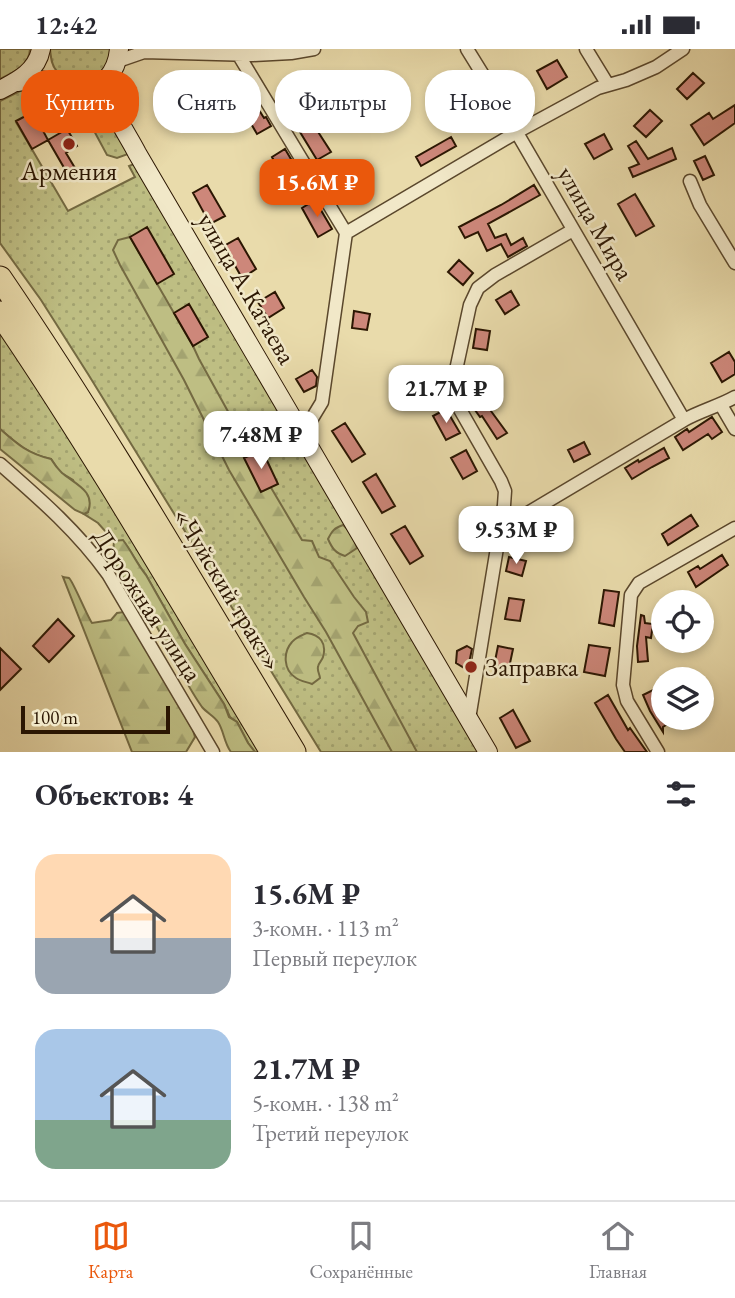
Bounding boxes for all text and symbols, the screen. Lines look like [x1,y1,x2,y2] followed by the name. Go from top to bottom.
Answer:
[35,8,97,42] text: 12:42
[21,70,139,133] chip: Купить
[153,70,261,133] chip: Снять
[275,70,411,133] chip: Фильтры
[425,70,535,133] chip: Новое
[61,136,77,152] marker: Армения
[20,154,117,188] place label: Армения
[252,159,382,219] pin: 15.6M ₽
[550,160,643,287] street label: улица Мира
[276,167,358,197] text: 15.6M ₽
[190,206,305,371] street label: улица А.Катаева
[381,365,511,425] pin: 21.7M ₽
[405,373,487,403] text: 21.7M ₽
[196,411,326,471] pin: 7.48M ₽
[220,419,302,449] text: 7.48M ₽
[166,501,290,677] street label: «Чуйский тракт»
[451,507,581,566] pin: 9.53M ₽
[475,514,557,544] text: 9.53M ₽
[86,522,211,689] street label: Дорожная улица
[651,590,714,730] map controls
[651,590,714,653] button: locate
[485,650,579,684] place label: Заправка
[463,659,479,675] marker: Заправка
[651,667,714,730] button: layers
[21,703,170,735] scale bar
[32,705,78,730] text: 100 m
[35,775,193,814] text: Объектов: 4
[662,775,700,813] icon: filters
[252,874,360,913] text: 15.6M ₽
[91,882,175,966] icon: home
[252,913,399,943] text: 3-комн. · 113 m²
[252,943,417,973] text: Первый переулок
[252,1049,360,1088] text: 21.7M ₽
[91,1057,175,1141] icon: home
[252,1088,399,1118] text: 5-комн. · 138 m²
[252,1118,409,1148] text: Третий переулок
[88,1217,133,1284] tab: Карта
[309,1217,413,1284] tab: Сохранённые
[589,1217,647,1284] tab: Главная

